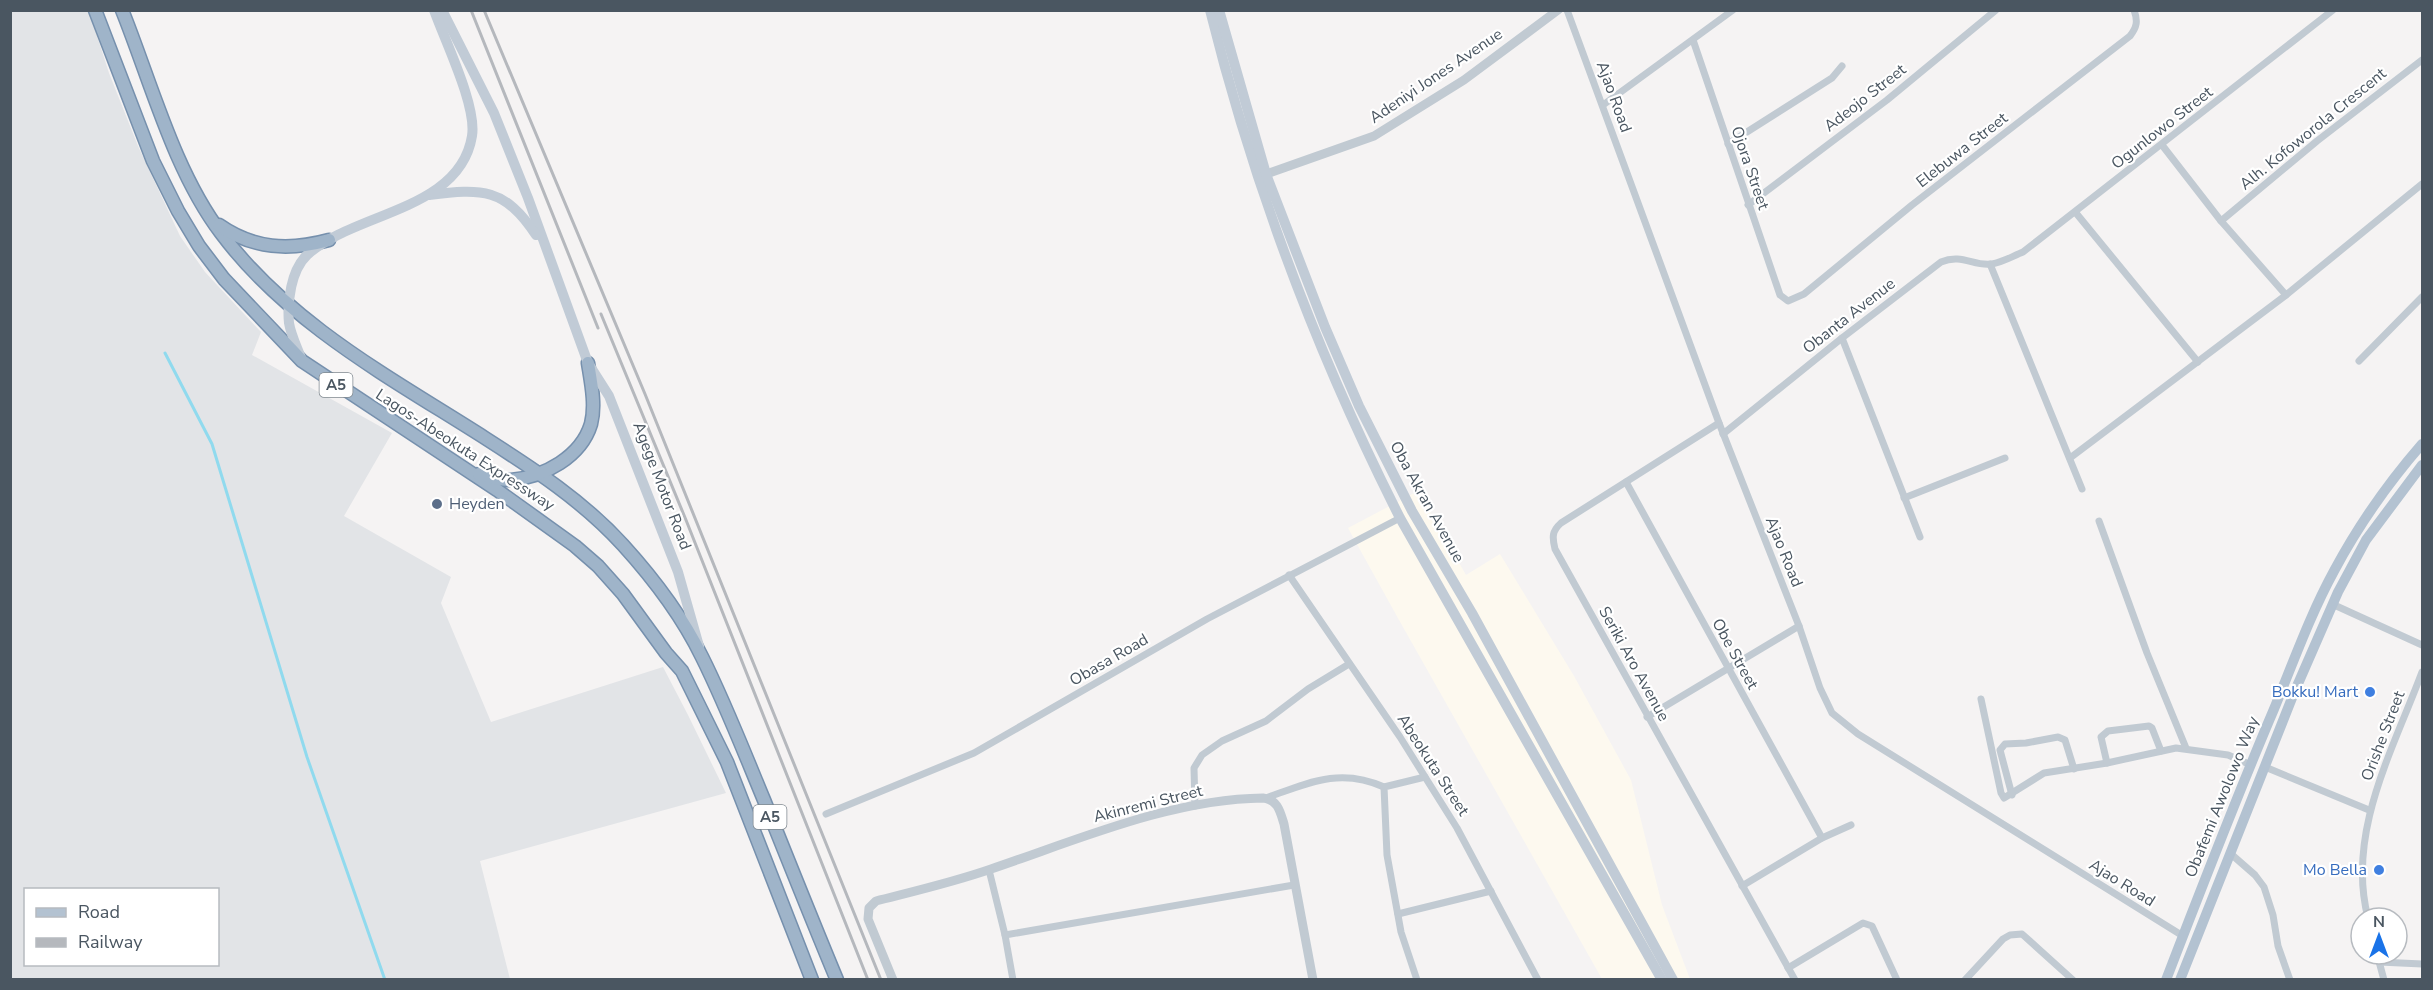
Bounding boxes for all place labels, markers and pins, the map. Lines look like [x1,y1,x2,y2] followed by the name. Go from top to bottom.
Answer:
[449,493,505,515] place label: Heyden
[430,497,444,511] marker: Heyden
[2272,681,2358,703] place label: Bokku! Mart
[2363,685,2377,699] marker: Bokku! Mart
[2303,859,2367,881] place label: Mo Bella
[2372,863,2386,877] marker: Mo Bella

